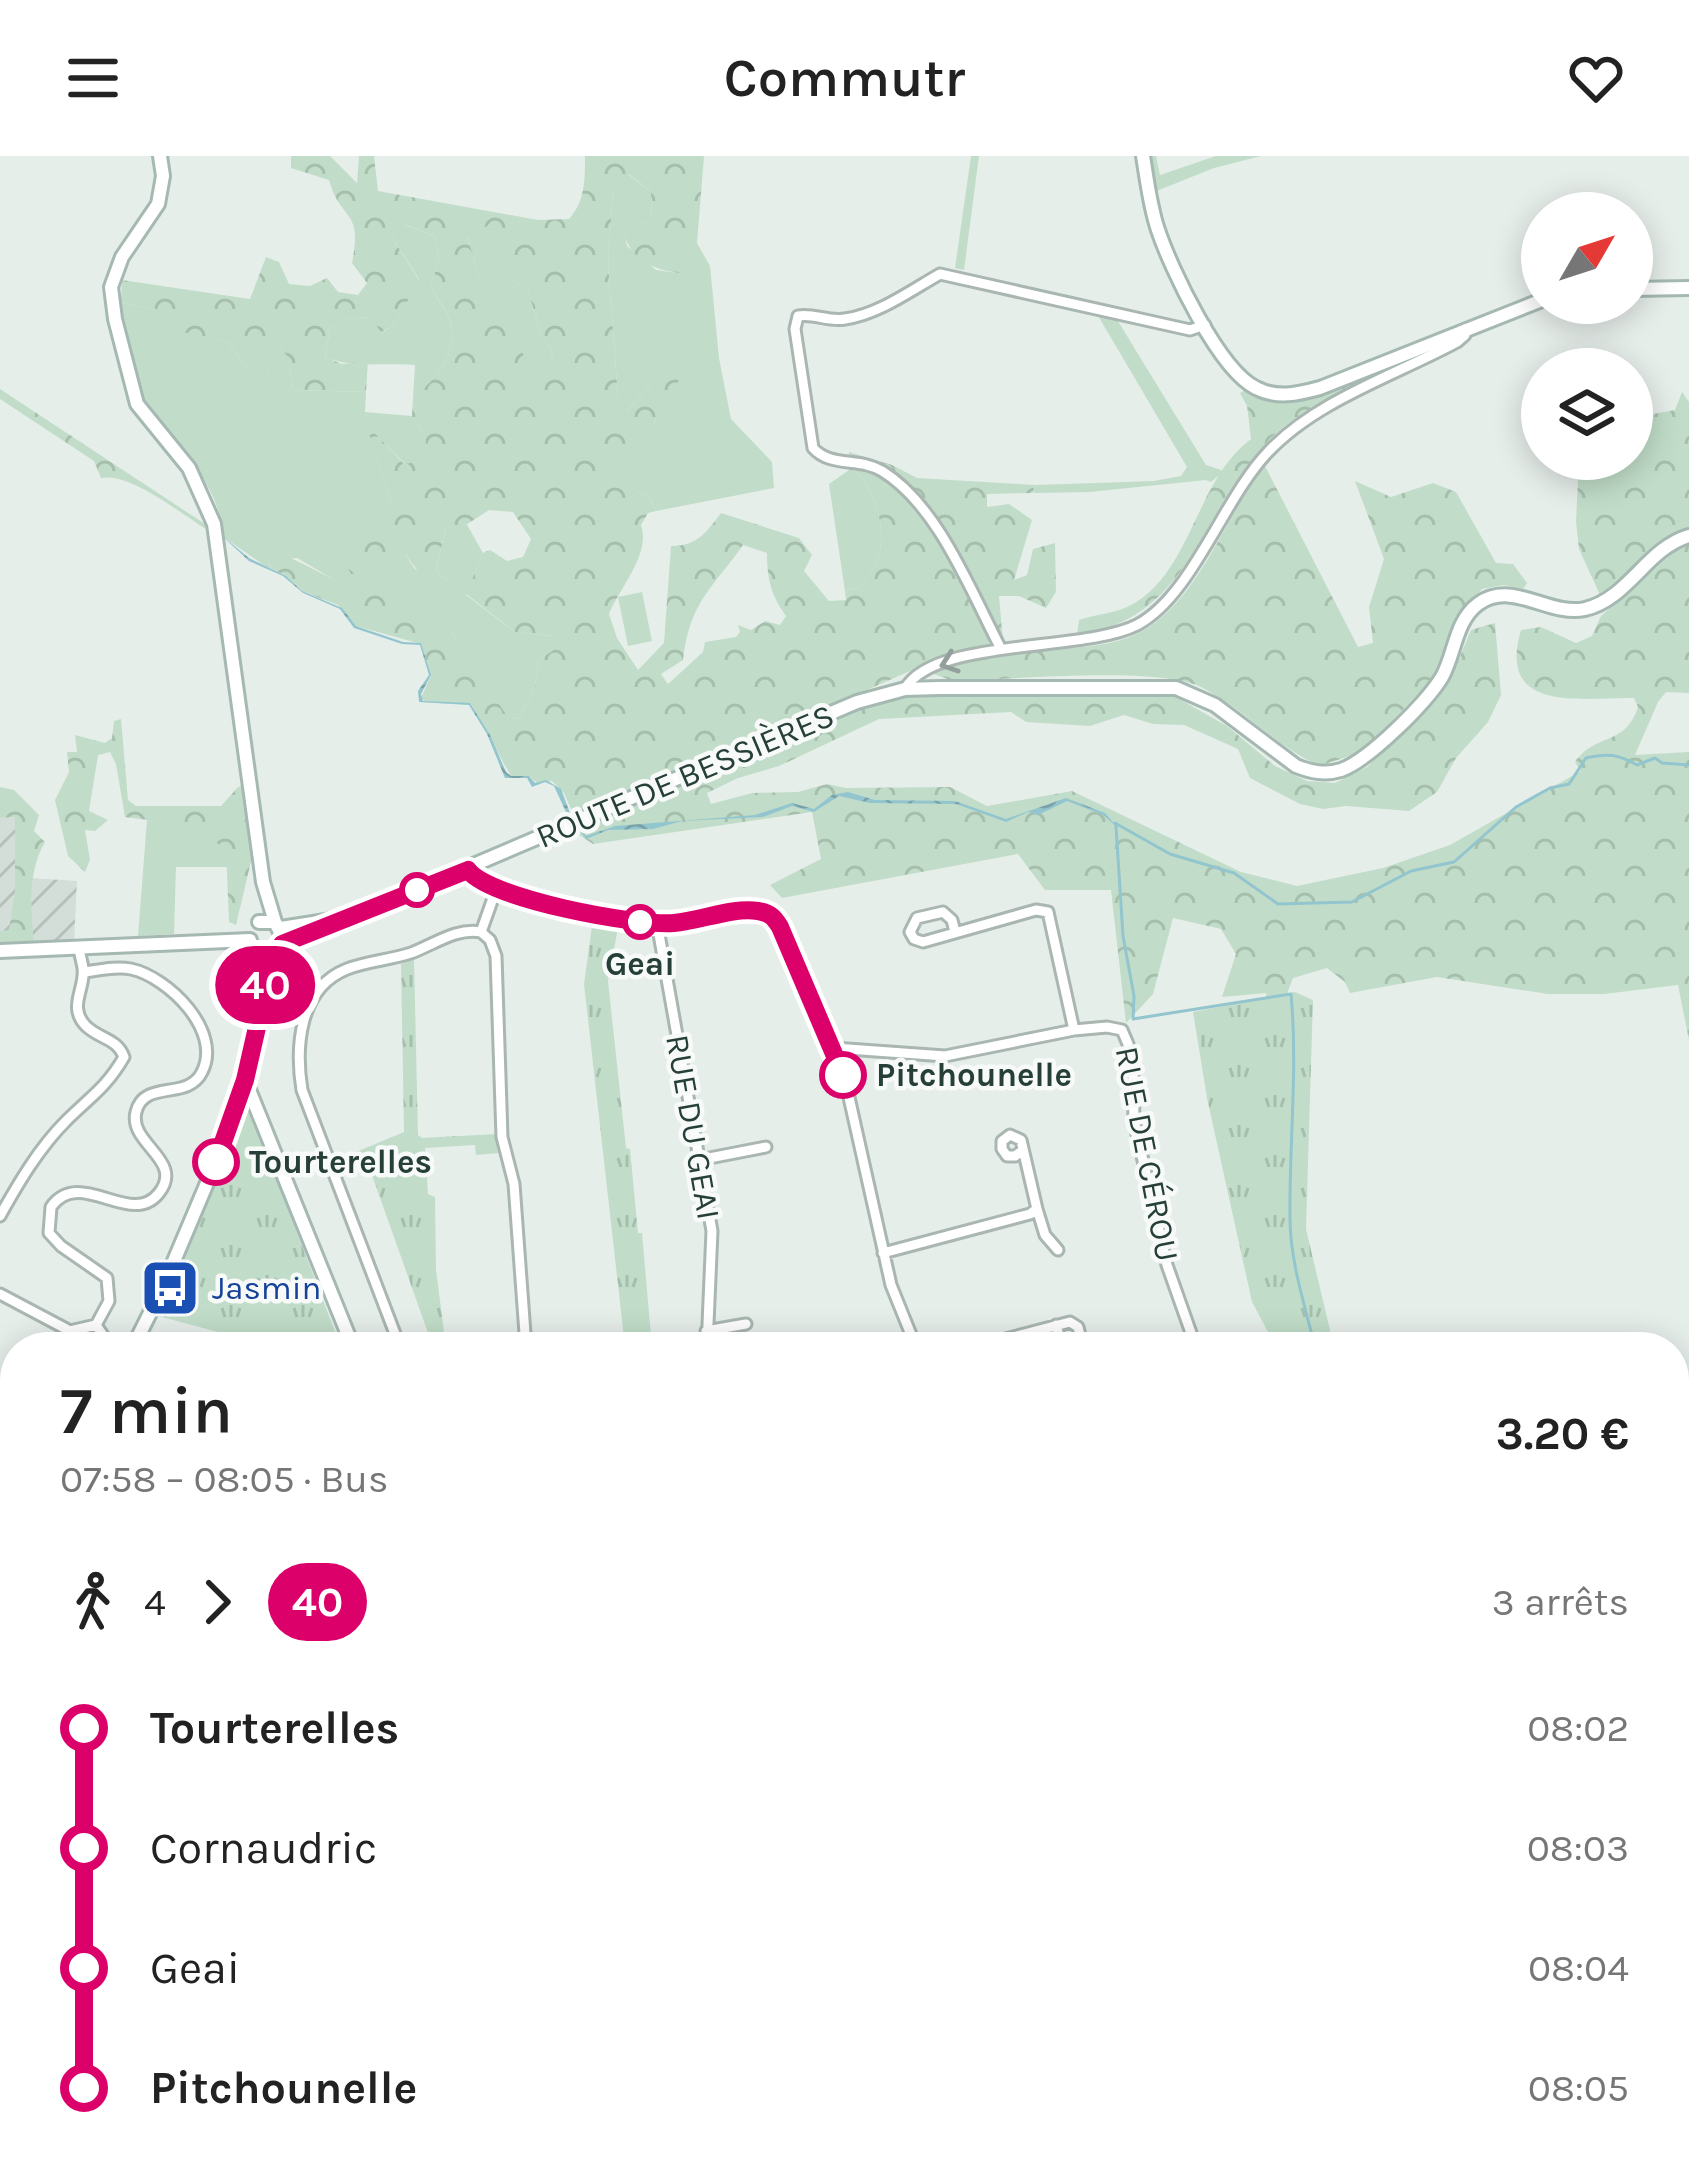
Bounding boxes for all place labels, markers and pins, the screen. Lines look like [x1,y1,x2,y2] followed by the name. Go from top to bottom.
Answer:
[401,874,433,906] unlabelled marker
[624,906,656,938] marker: Geai
[605,945,675,983] place label: Geai
[821,1053,865,1097] marker: Pitchounelle
[876,1056,1072,1094] place label: Pitchounelle
[194,1140,238,1184] marker: Tourterelles
[249,1143,432,1181] place label: Tourterelles
[139,1257,201,1319] bus stop icon: Jasmin
[212,1269,321,1307] place label: Jasmin

